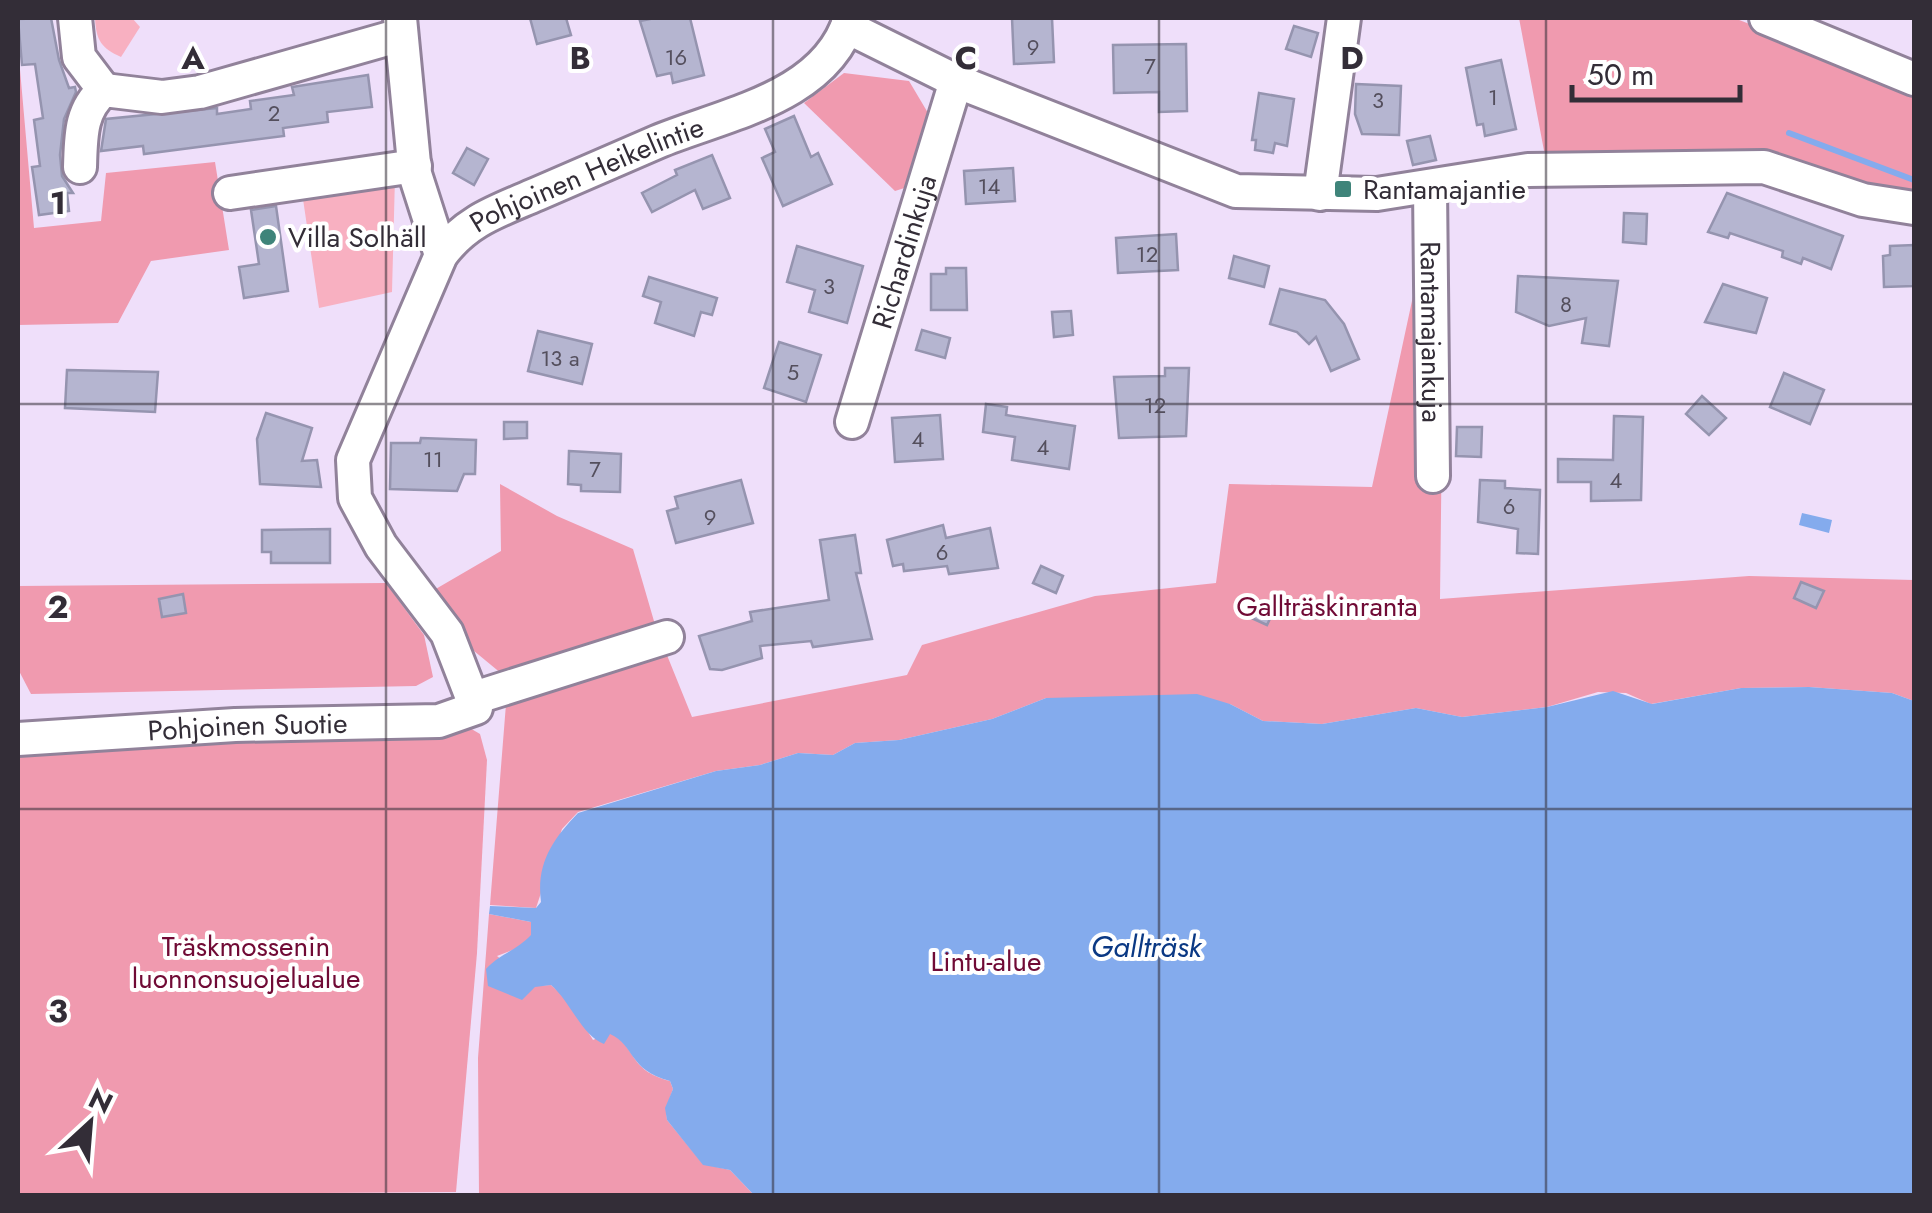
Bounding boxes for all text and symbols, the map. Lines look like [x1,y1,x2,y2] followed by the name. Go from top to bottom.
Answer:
[1027,31,1039,63] house number: 9
[180,35,205,81] text: A
[569,35,591,81] text: B
[955,35,977,81] text: C
[1340,35,1364,81] text: D
[1572,40,1740,102] scale bar
[665,41,687,73] house number: 16
[1144,50,1156,82] house number: 7
[1587,53,1654,96] text: 50 m
[1488,81,1498,113] house number: 1
[1372,84,1384,116] house number: 3
[268,97,280,129] house number: 2
[461,106,709,242] street label: Pohjoinen Heikelintie
[1363,169,1526,210] place label: Rantamajantie
[861,170,947,334] street label: Richardinkuja
[978,170,1001,202] house number: 14
[1332,178,1354,200] marker: Rantamajantie
[50,180,66,226] text: 1
[288,217,427,258] place label: Villa Solhäll
[257,226,279,248] marker: Villa Solhäll
[1136,238,1158,270] house number: 12
[1410,241,1453,423] street label: Rantamajankuja
[823,270,835,302] house number: 3
[1560,288,1572,320] house number: 8
[540,342,580,374] house number: 13 a
[787,356,799,388] house number: 5
[1144,389,1166,421] house number: 12
[912,423,925,455] house number: 4
[1037,431,1050,463] house number: 4
[423,443,443,475] house number: 11
[589,453,601,485] house number: 7
[1610,464,1623,496] house number: 4
[1503,490,1515,522] house number: 6
[704,501,716,533] house number: 9
[936,536,948,568] house number: 6
[48,584,69,630] text: 2
[1236,586,1418,627] park label: Gallträskinranta
[146,702,348,751] street label: Pohjoinen Suotie
[1091,925,1203,968] water label: Gallträsk
[132,926,360,999] park label: Träskmossenin luonnonsuojelualue
[931,941,1041,982] park label: Lintu-alue
[48,988,68,1034] text: 3
[40,1073,140,1173] north arrow
[82,1078,120,1124] text: N

